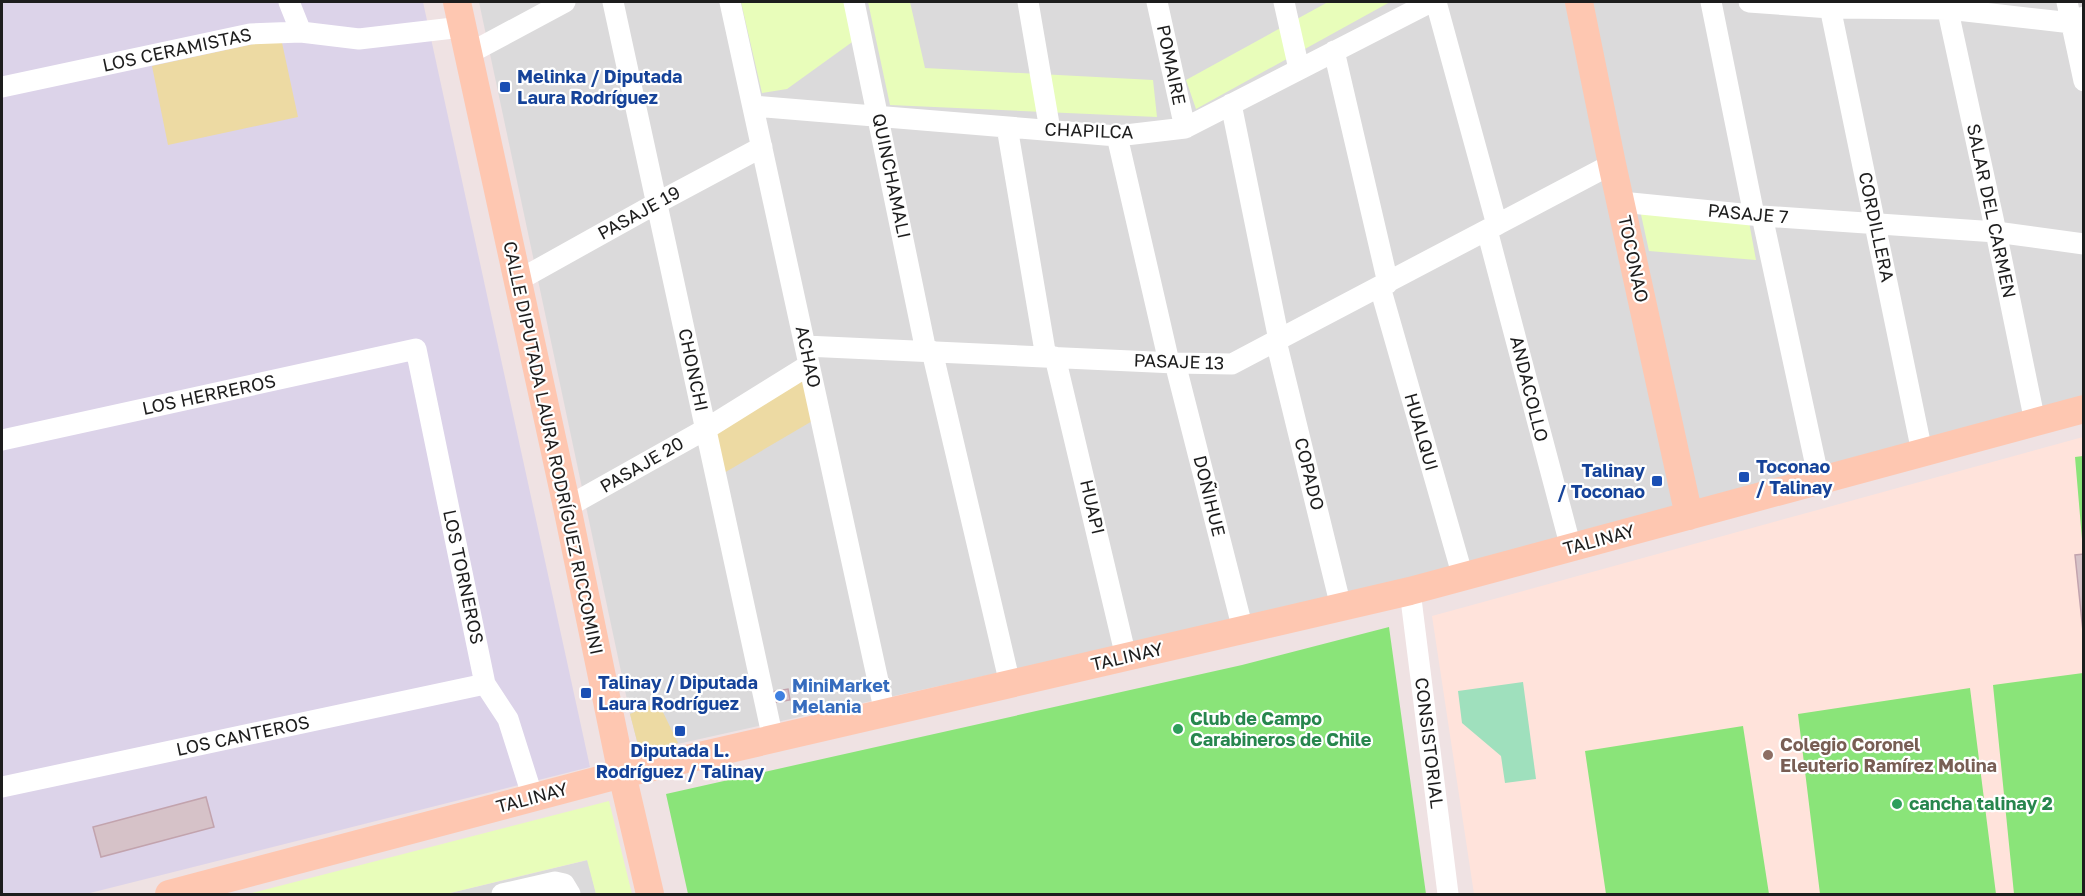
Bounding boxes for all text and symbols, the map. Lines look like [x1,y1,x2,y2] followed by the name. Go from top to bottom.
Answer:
[100,22,253,76] street label: LOS CERAMISTAS
[1153,23,1191,107] street label: POMAIRE
[517,65,683,108] place label: Melinka / Diputada Laura Rodríguez
[498,80,512,94] marker: Melinka / Diputada Laura Rodríguez
[868,111,916,240] street label: QUINCHAMALI
[1044,117,1134,143] street label: CHAPILCA
[1963,122,2021,300] street label: SALAR DEL CARMEN
[1855,170,1899,284] street label: CORDILLERA
[593,180,684,244] street label: PASAJE 19
[1707,199,1789,227] street label: PASAJE 7
[1614,213,1654,304] street label: TOCONAO
[499,239,609,657] street label: CALLE DIPUTADA LAURA RODRÍGUEZ RICCOMINI
[792,324,826,390] street label: ACHAO
[674,326,714,413] street label: CHONCHI
[1506,334,1554,444] street label: ANDACOLLO
[1133,348,1225,374] street label: PASAJE 13
[140,369,278,419] street label: LOS HERREROS
[1400,390,1444,473] street label: HUALQUI
[596,431,687,497] street label: PASAJE 20
[1290,435,1330,512] street label: COPADO
[1189,453,1231,539] street label: DOÑIHUE
[1756,455,1833,498] place label: Toconao / Talinay
[1558,459,1645,502] place label: Talinay / Toconao
[1737,470,1751,484] marker: Toconao / Talinay
[1650,474,1664,488] marker: Talinay / Toconao
[1076,477,1110,536] street label: HUAPI
[439,508,489,646] street label: LOS TORNEROS
[1561,519,1637,559] street label: TALINAY
[1089,637,1165,675] street label: TALINAY
[598,671,758,714] place label: Talinay / Diputada Laura Rodríguez
[792,674,890,717] place label: MiniMarket Melania
[1411,676,1449,810] street label: CONSISTORIAL
[579,686,593,700] marker: Talinay / Diputada Laura Rodríguez
[773,689,787,703] marker: MiniMarket Melania
[1190,707,1372,750] place label: Club de Campo Carabineros de Chile
[174,710,311,760] street label: LOS CANTEROS
[1171,722,1185,736] marker: Club de Campo Carabineros de Chile
[673,724,687,738] marker: Diputada L. Rodríguez / Talinay
[1780,733,1997,776] place label: Colegio Coronel Eleuterio Ramírez Molina
[596,739,765,782] place label: Diputada L. Rodríguez / Talinay
[1761,748,1775,762] marker: Colegio Coronel Eleuterio Ramírez Molina
[494,777,570,817] street label: TALINAY
[1909,792,2053,814] place label: cancha talinay 2
[1890,797,1904,811] marker: cancha talinay 2

